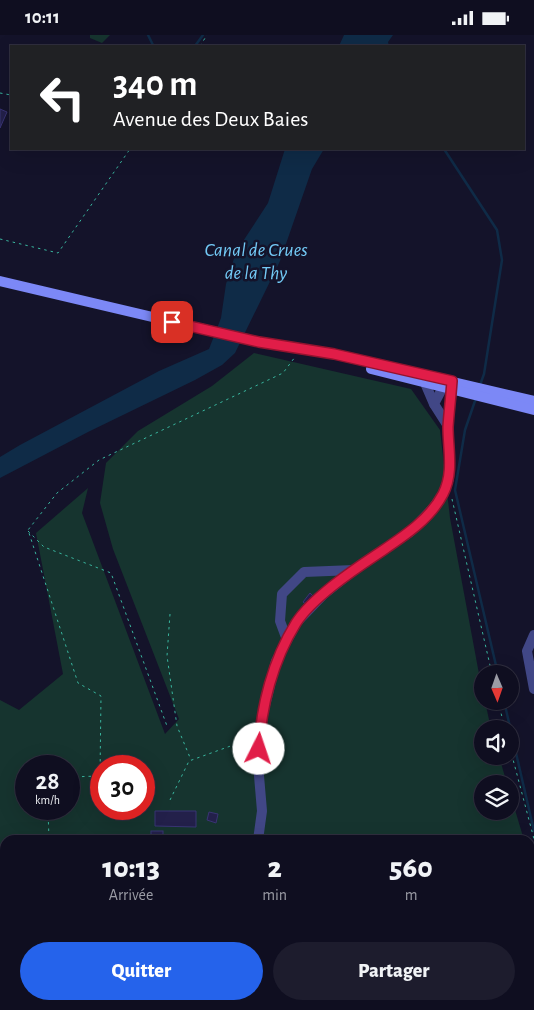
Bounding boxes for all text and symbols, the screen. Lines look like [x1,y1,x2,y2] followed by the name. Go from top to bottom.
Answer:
[25,8,60,27] text: 10:11
[30,65,95,130] icon: left
[113,67,197,102] text: 340 m
[113,108,308,130] text: Avenue des Deux Baies
[204,240,308,283] water label: Canal de Crues de la Thy
[151,301,193,343] pin
[158,308,186,336] icon: arrive
[474,665,519,710] north arrow
[474,665,519,820] map controls
[474,720,519,765] button: sound
[232,722,284,774] position arrow
[90,755,155,820] speed limit sign: 30
[35,769,60,794] text: 28
[474,775,519,820] button: layers
[35,794,60,806] text: km/h
[102,853,160,883] text: 10:13
[267,853,282,883] text: 2
[389,853,433,883] text: 560
[109,887,153,903] text: Arrivée
[262,887,287,903] text: min
[405,887,417,903] text: m
[20,942,263,1000] button: Quitter
[273,942,515,1000] button: Partager

